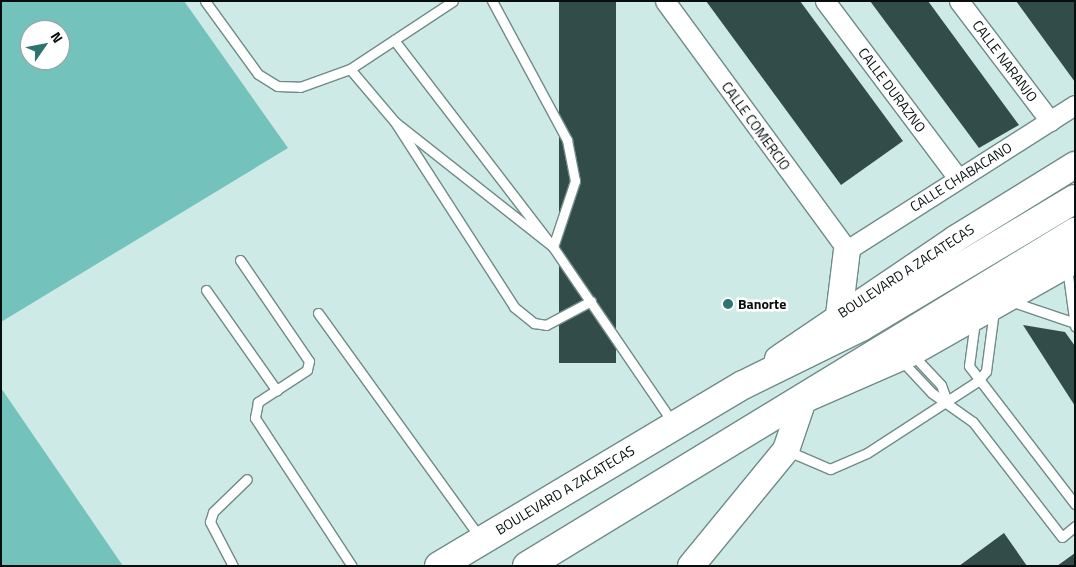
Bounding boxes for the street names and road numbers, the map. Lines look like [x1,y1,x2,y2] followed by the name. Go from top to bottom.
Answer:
[969,17,1041,105] street label: CALLE NARANJO
[855,44,929,136] street label: CALLE DURAZNO
[718,78,794,174] street label: CALLE COMERCIO
[907,139,1015,215] street label: CALLE CHABACANO
[835,221,977,321] street label: BOULEVARD A ZACATECAS
[493,442,637,538] street label: BOULEVARD A ZACATECAS

